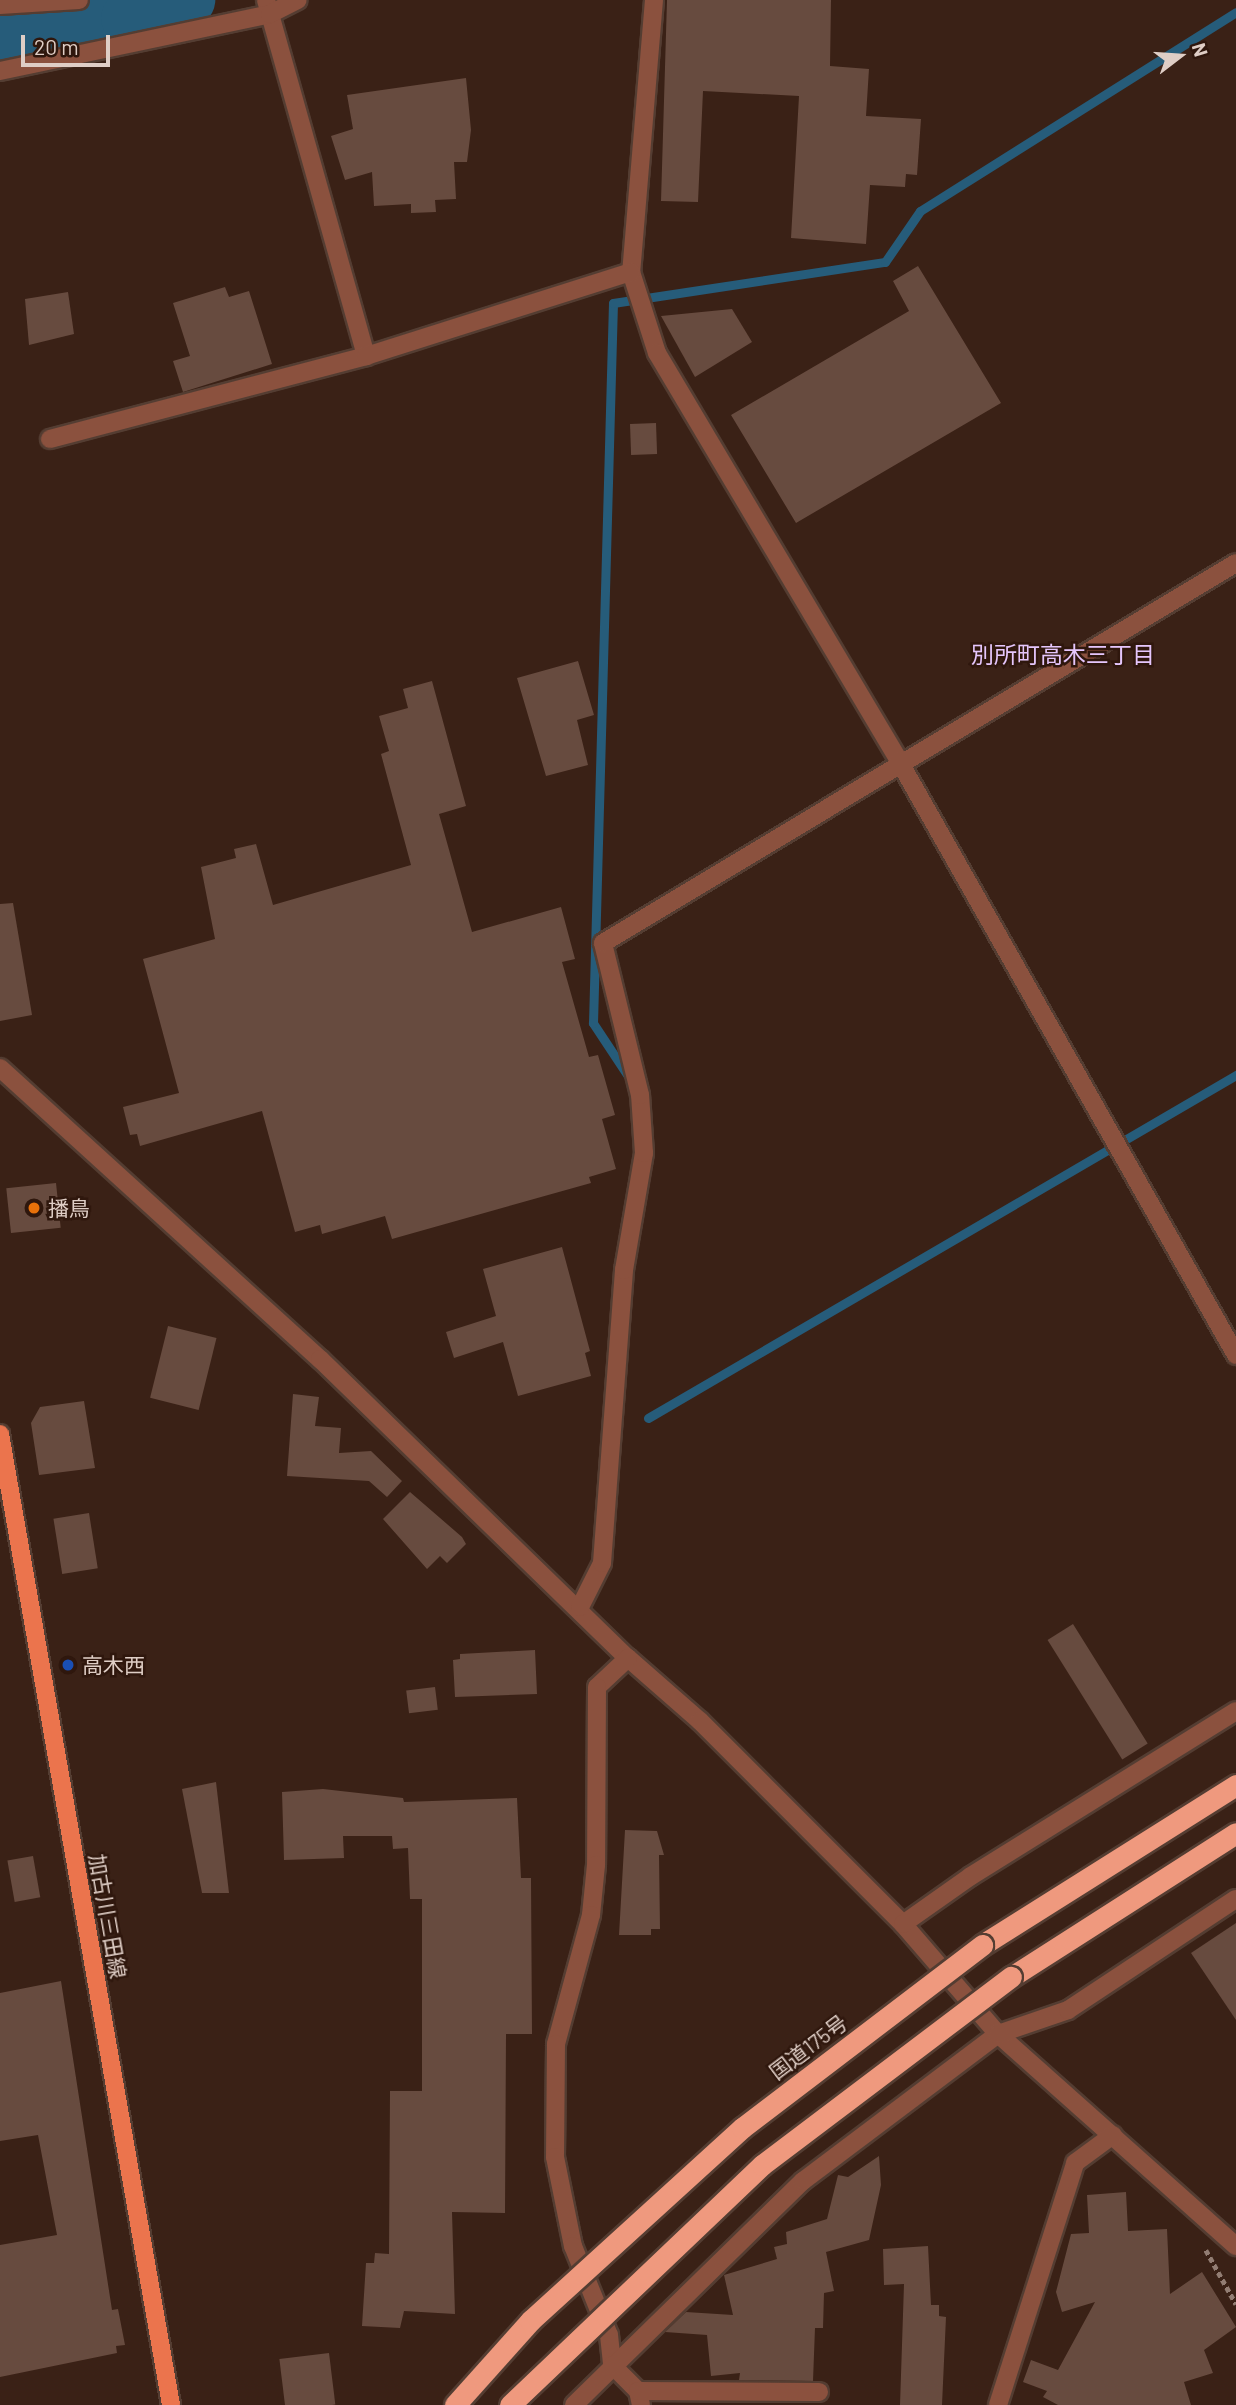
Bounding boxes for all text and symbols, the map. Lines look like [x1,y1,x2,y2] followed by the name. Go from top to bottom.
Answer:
[24,21,114,65] scale bar
[1145,21,1215,91] north arrow
[34,34,79,59] text: 20 m
[1188,40,1213,59] text: N
[971,640,1155,668] district label: 別所町高木三丁目
[48,1195,90,1221] place label: 播鳥
[26,1200,42,1216] marker: 播鳥
[82,1652,145,1678] place label: 高木西
[60,1657,76,1673] marker: 高木西
[85,1852,131,1980] street label: 加古川三田線
[764,2010,852,2084] street label: 国道175号

